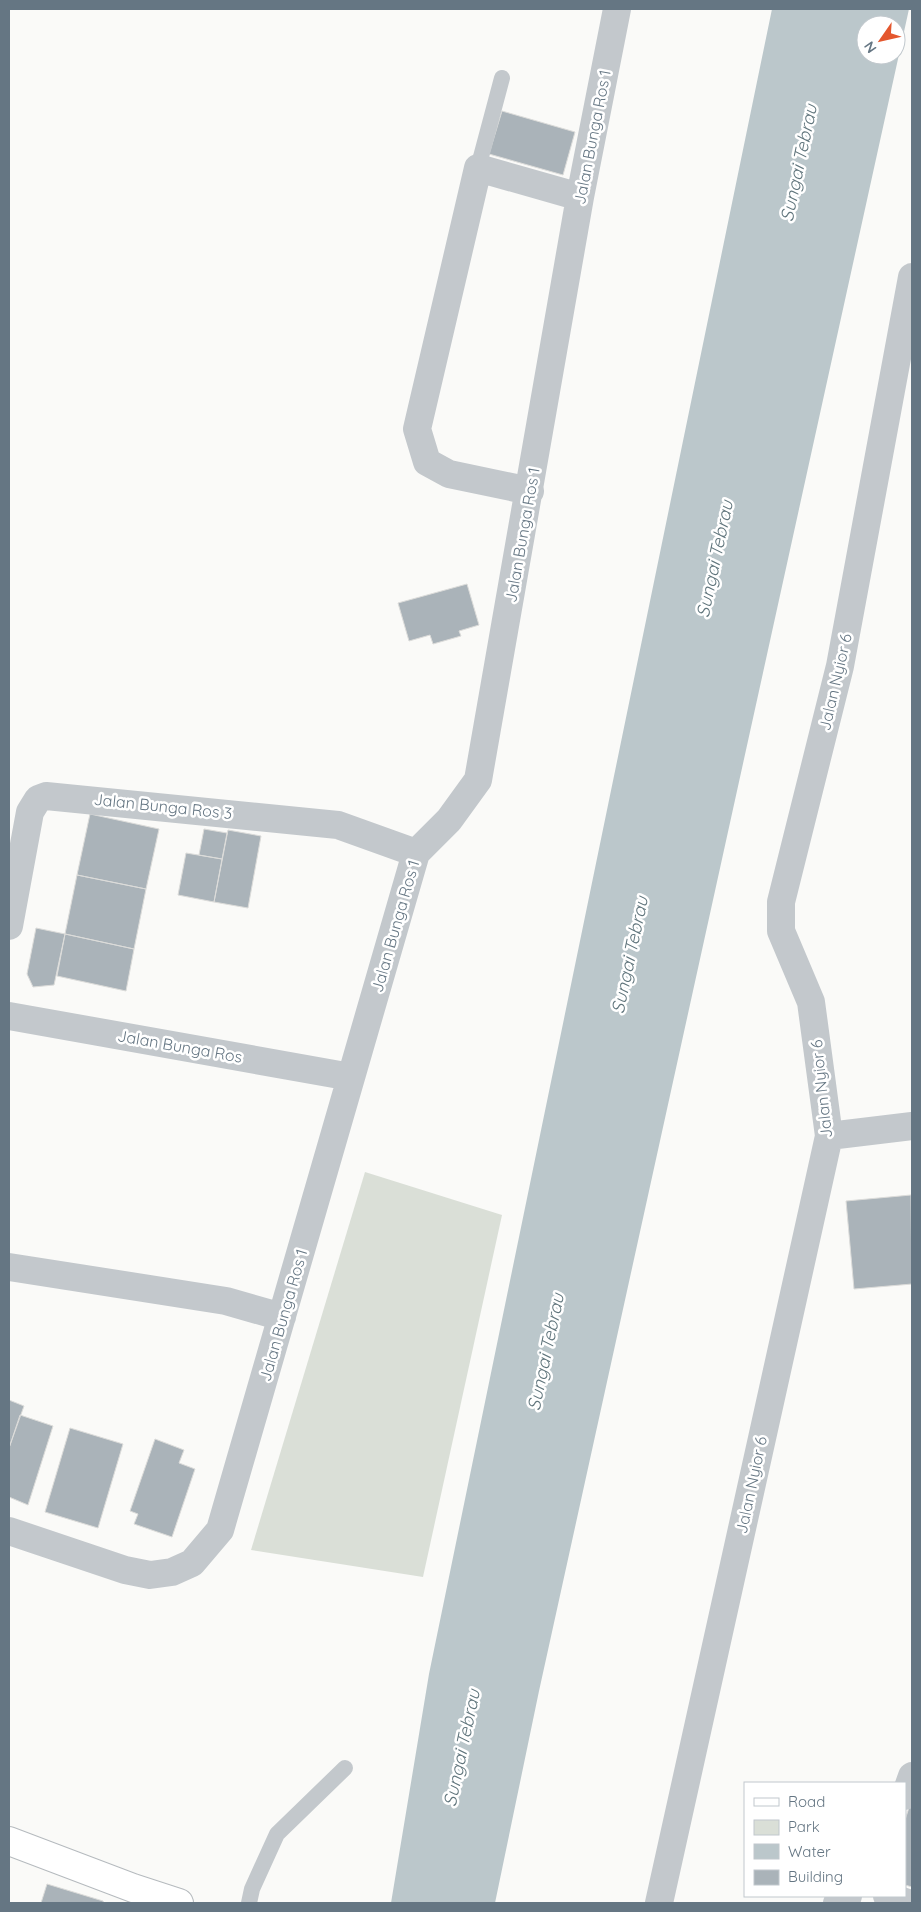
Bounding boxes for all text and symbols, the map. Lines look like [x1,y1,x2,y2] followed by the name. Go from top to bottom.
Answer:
[856,15,906,65] north arrow
[860,38,881,57] text: N
[569,68,615,206] street label: Jalan Bunga Ros 1
[775,101,823,224] water label: Sungai Tebrau
[500,466,544,604] street label: Jalan Bunga Ros 1
[691,497,739,620] water label: Sungai Tebrau
[814,631,856,732] street label: Jalan Nyior 6
[93,789,233,823] street label: Jalan Bunga Ros 3
[367,858,423,994] street label: Jalan Bunga Ros 1
[606,893,654,1016] water label: Sungai Tebrau
[116,1025,244,1067] street label: Jalan Bunga Ros
[806,1038,836,1139] street label: Jalan Nyior 6
[255,1247,311,1383] street label: Jalan Bunga Ros 1
[522,1290,570,1413] water label: Sungai Tebrau
[731,1434,771,1535] street label: Jalan Nyior 6
[438,1686,486,1809] water label: Sungai Tebrau
[744,1782,906,1897] legend
[788,1792,825,1811] text: Road
[788,1817,820,1836] text: Park
[788,1842,831,1861] text: Water
[788,1867,843,1886] text: Building

